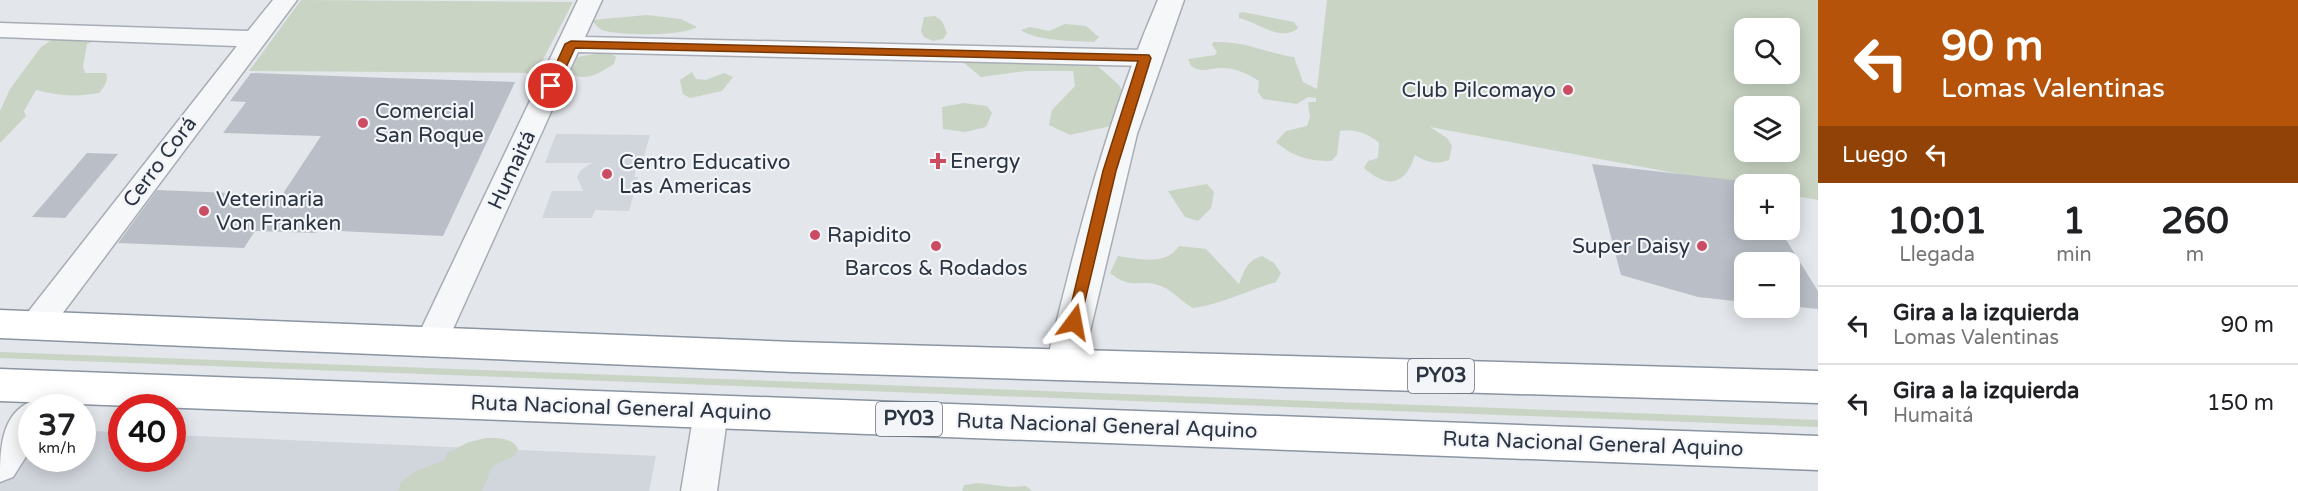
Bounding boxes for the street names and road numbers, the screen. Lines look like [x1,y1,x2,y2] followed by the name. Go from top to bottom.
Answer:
[118,112,202,212] street label: Cerro Corá
[483,126,541,214] street label: Humaitá
[1408,359,1474,393] road number: PY03
[470,390,772,426] street label: Ruta Nacional General Aquino
[876,402,942,436] road number: PY03
[956,408,1258,444] street label: Ruta Nacional General Aquino
[1442,426,1744,462] street label: Ruta Nacional General Aquino

